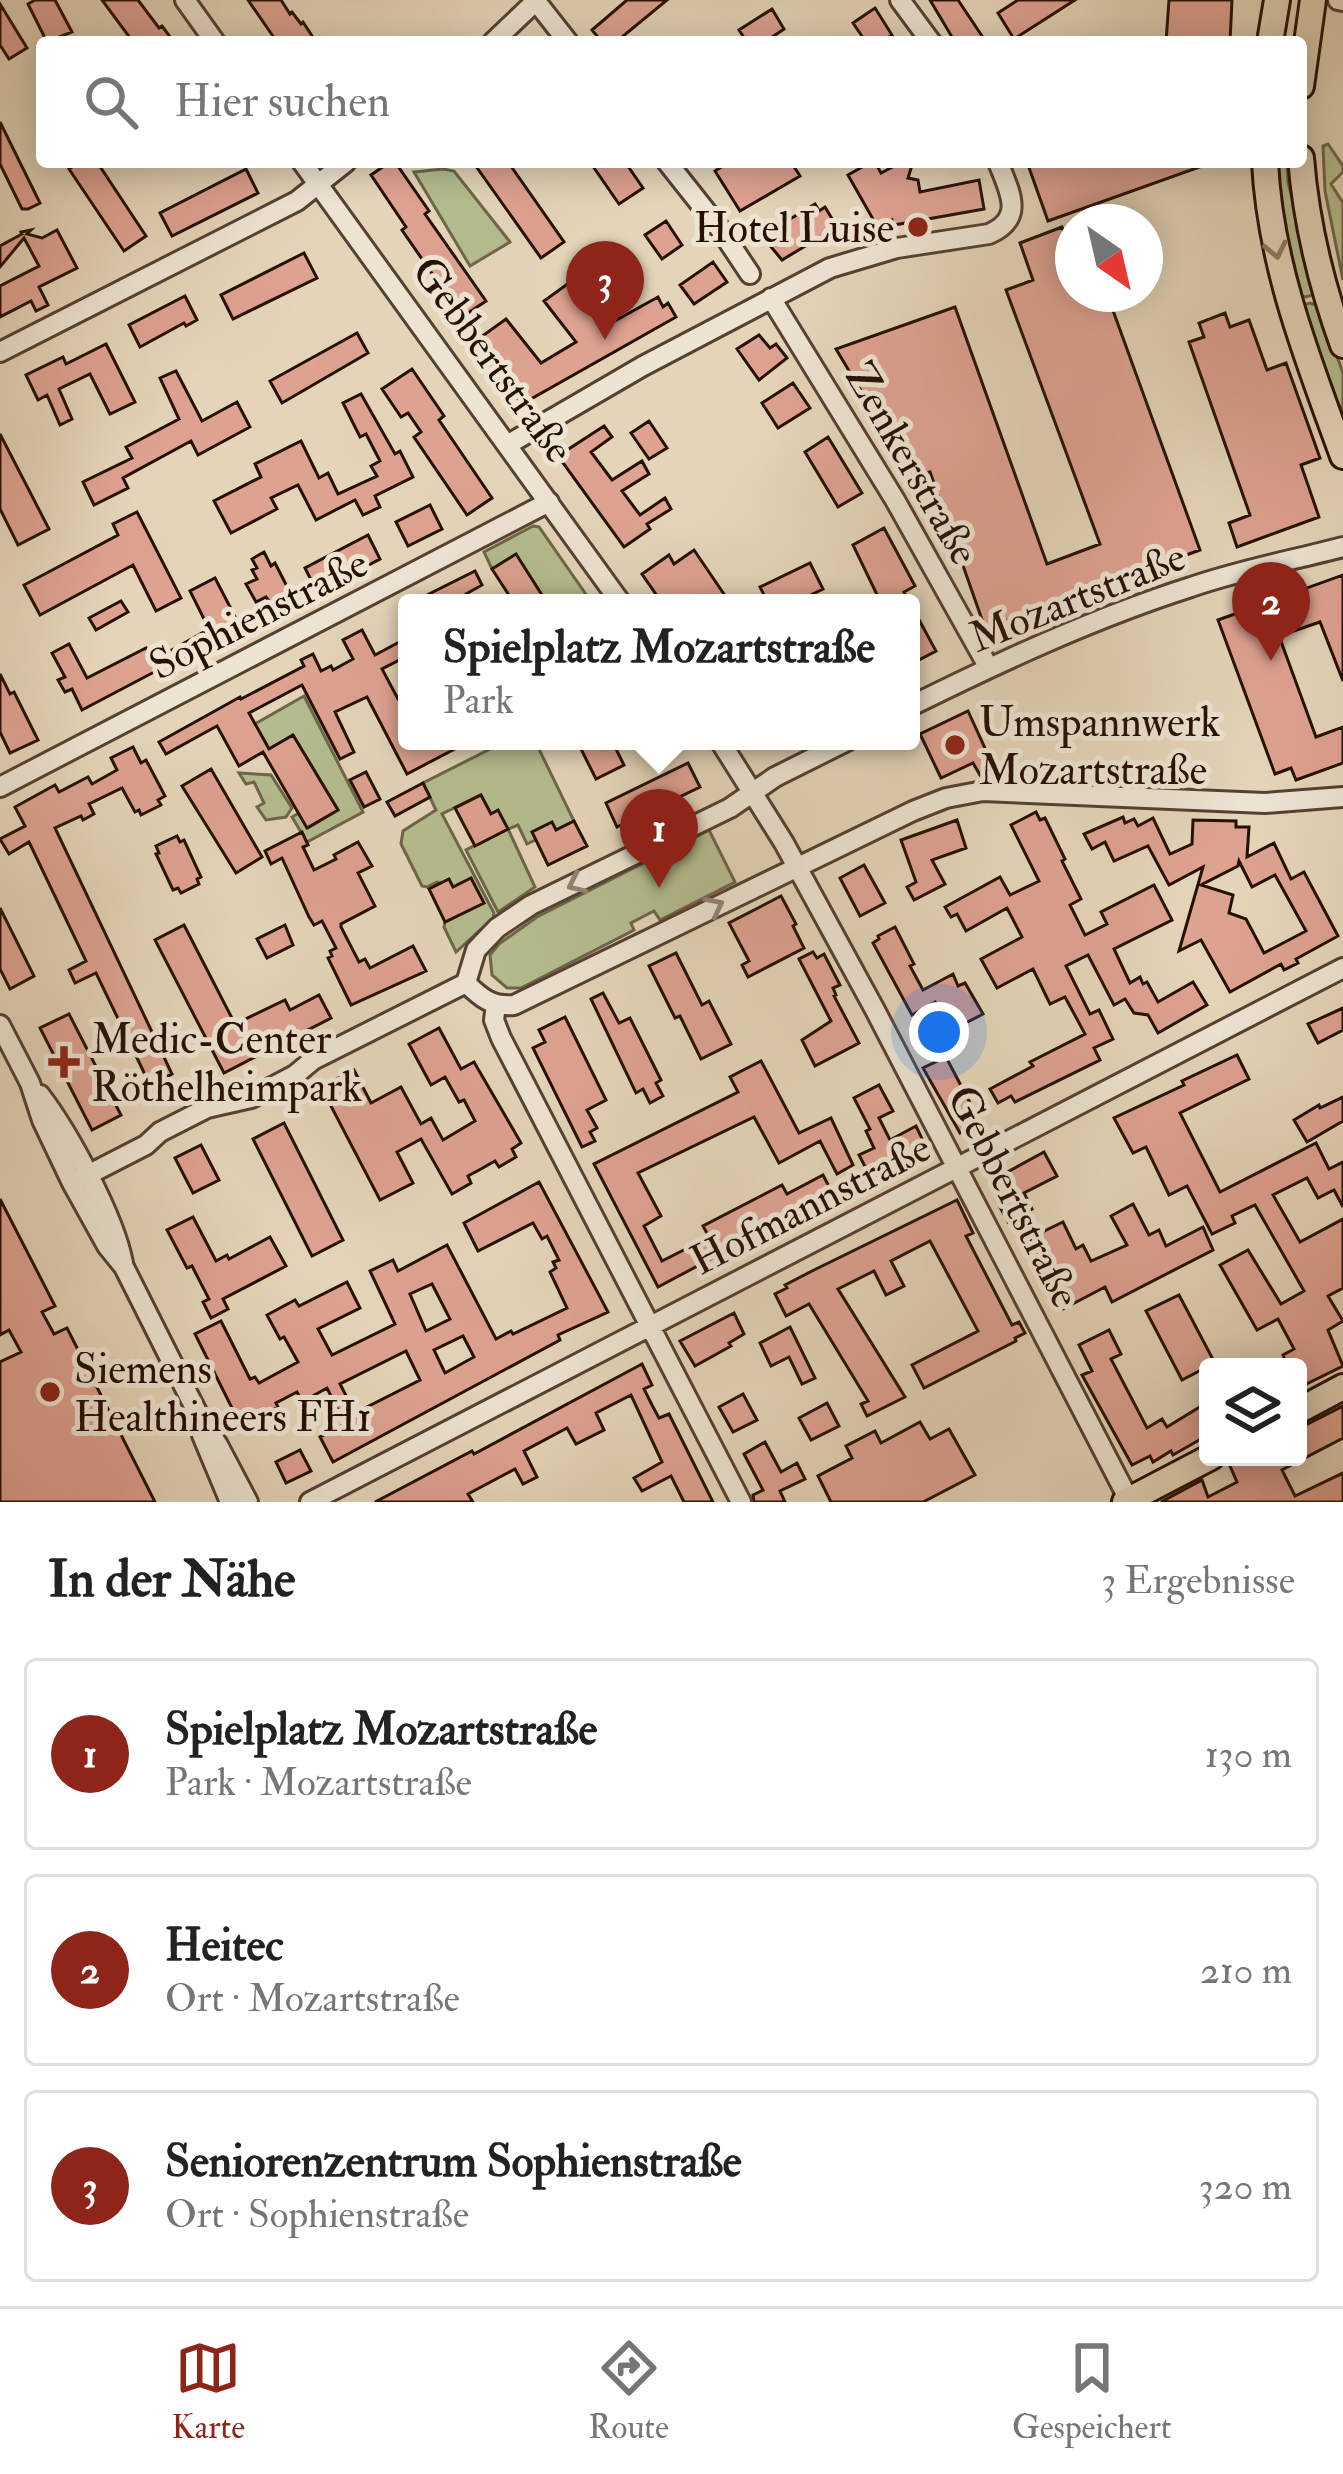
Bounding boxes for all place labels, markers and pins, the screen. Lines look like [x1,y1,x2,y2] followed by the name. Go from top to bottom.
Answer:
[694,203,894,255] place label: Hotel Luise
[905,214,931,240] marker: Hotel Luise
[566,241,644,340] pin: 3
[1232,562,1310,661] pin: 2
[979,697,1220,797] place label: Umspannwerk Mozartstraße
[942,732,968,758] marker: Umspannwerk Mozartstraße
[620,789,698,888] pin: 1
[91,1014,362,1114] place label: Medic-Center Röthelheimpark
[48,1046,80,1078] marker: Medic-Center Röthelheimpark
[74,1344,372,1444] place label: Siemens Healthineers FH1
[37,1379,63,1405] marker: Siemens Healthineers FH1

